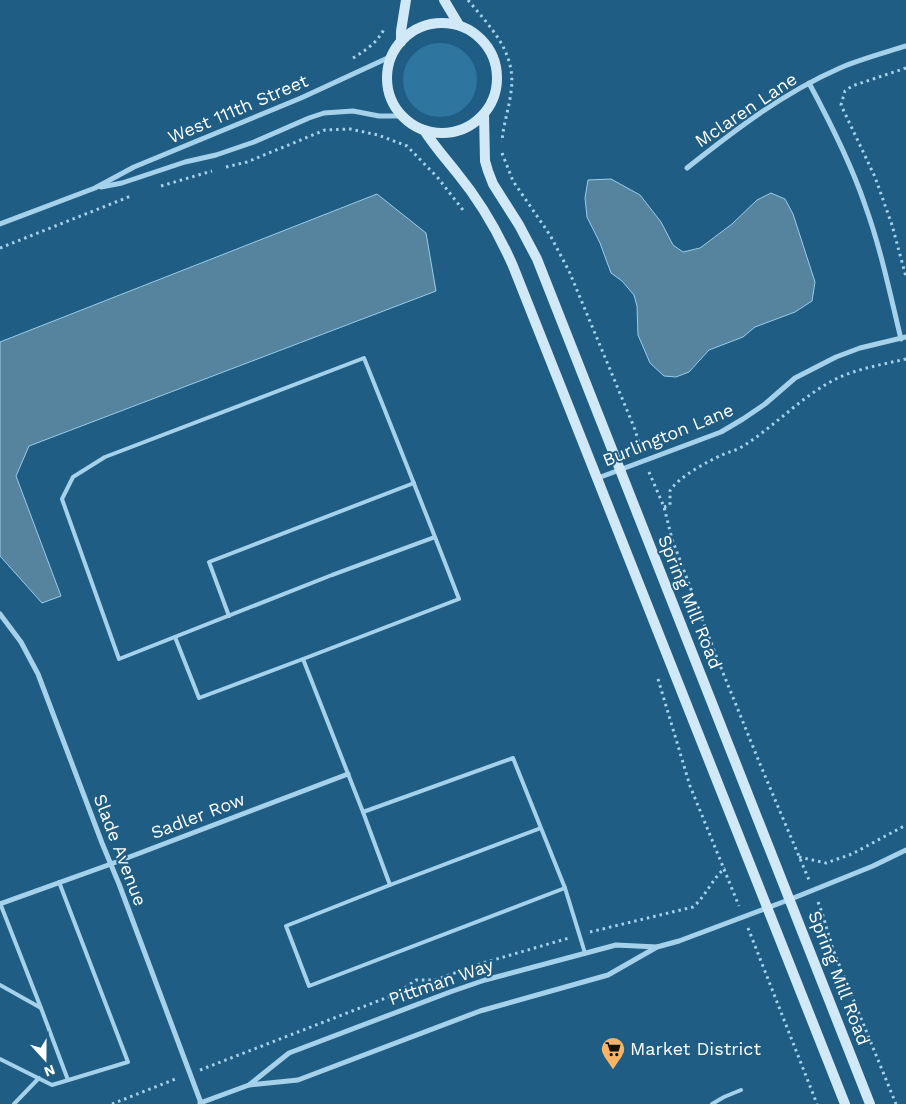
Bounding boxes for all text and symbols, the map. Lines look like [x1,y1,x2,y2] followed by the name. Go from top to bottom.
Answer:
[691,68,801,151] street label: Mclaren Lane
[165,69,311,148] street label: West 111th Street
[599,399,736,470] street label: Burlington Lane
[654,532,727,672] street label: Spring Mill Road
[148,788,248,843] street label: Sadler Row
[90,791,151,909] street label: Slade Avenue
[804,908,875,1048] street label: Spring Mill Road
[386,954,497,1009] street label: Pittman Way
[20,1034,70,1084] north arrow
[600,1036,626,1070] supermarket icon: Market District
[630,1038,761,1059] place label: Market District
[42,1062,57,1080] text: N

